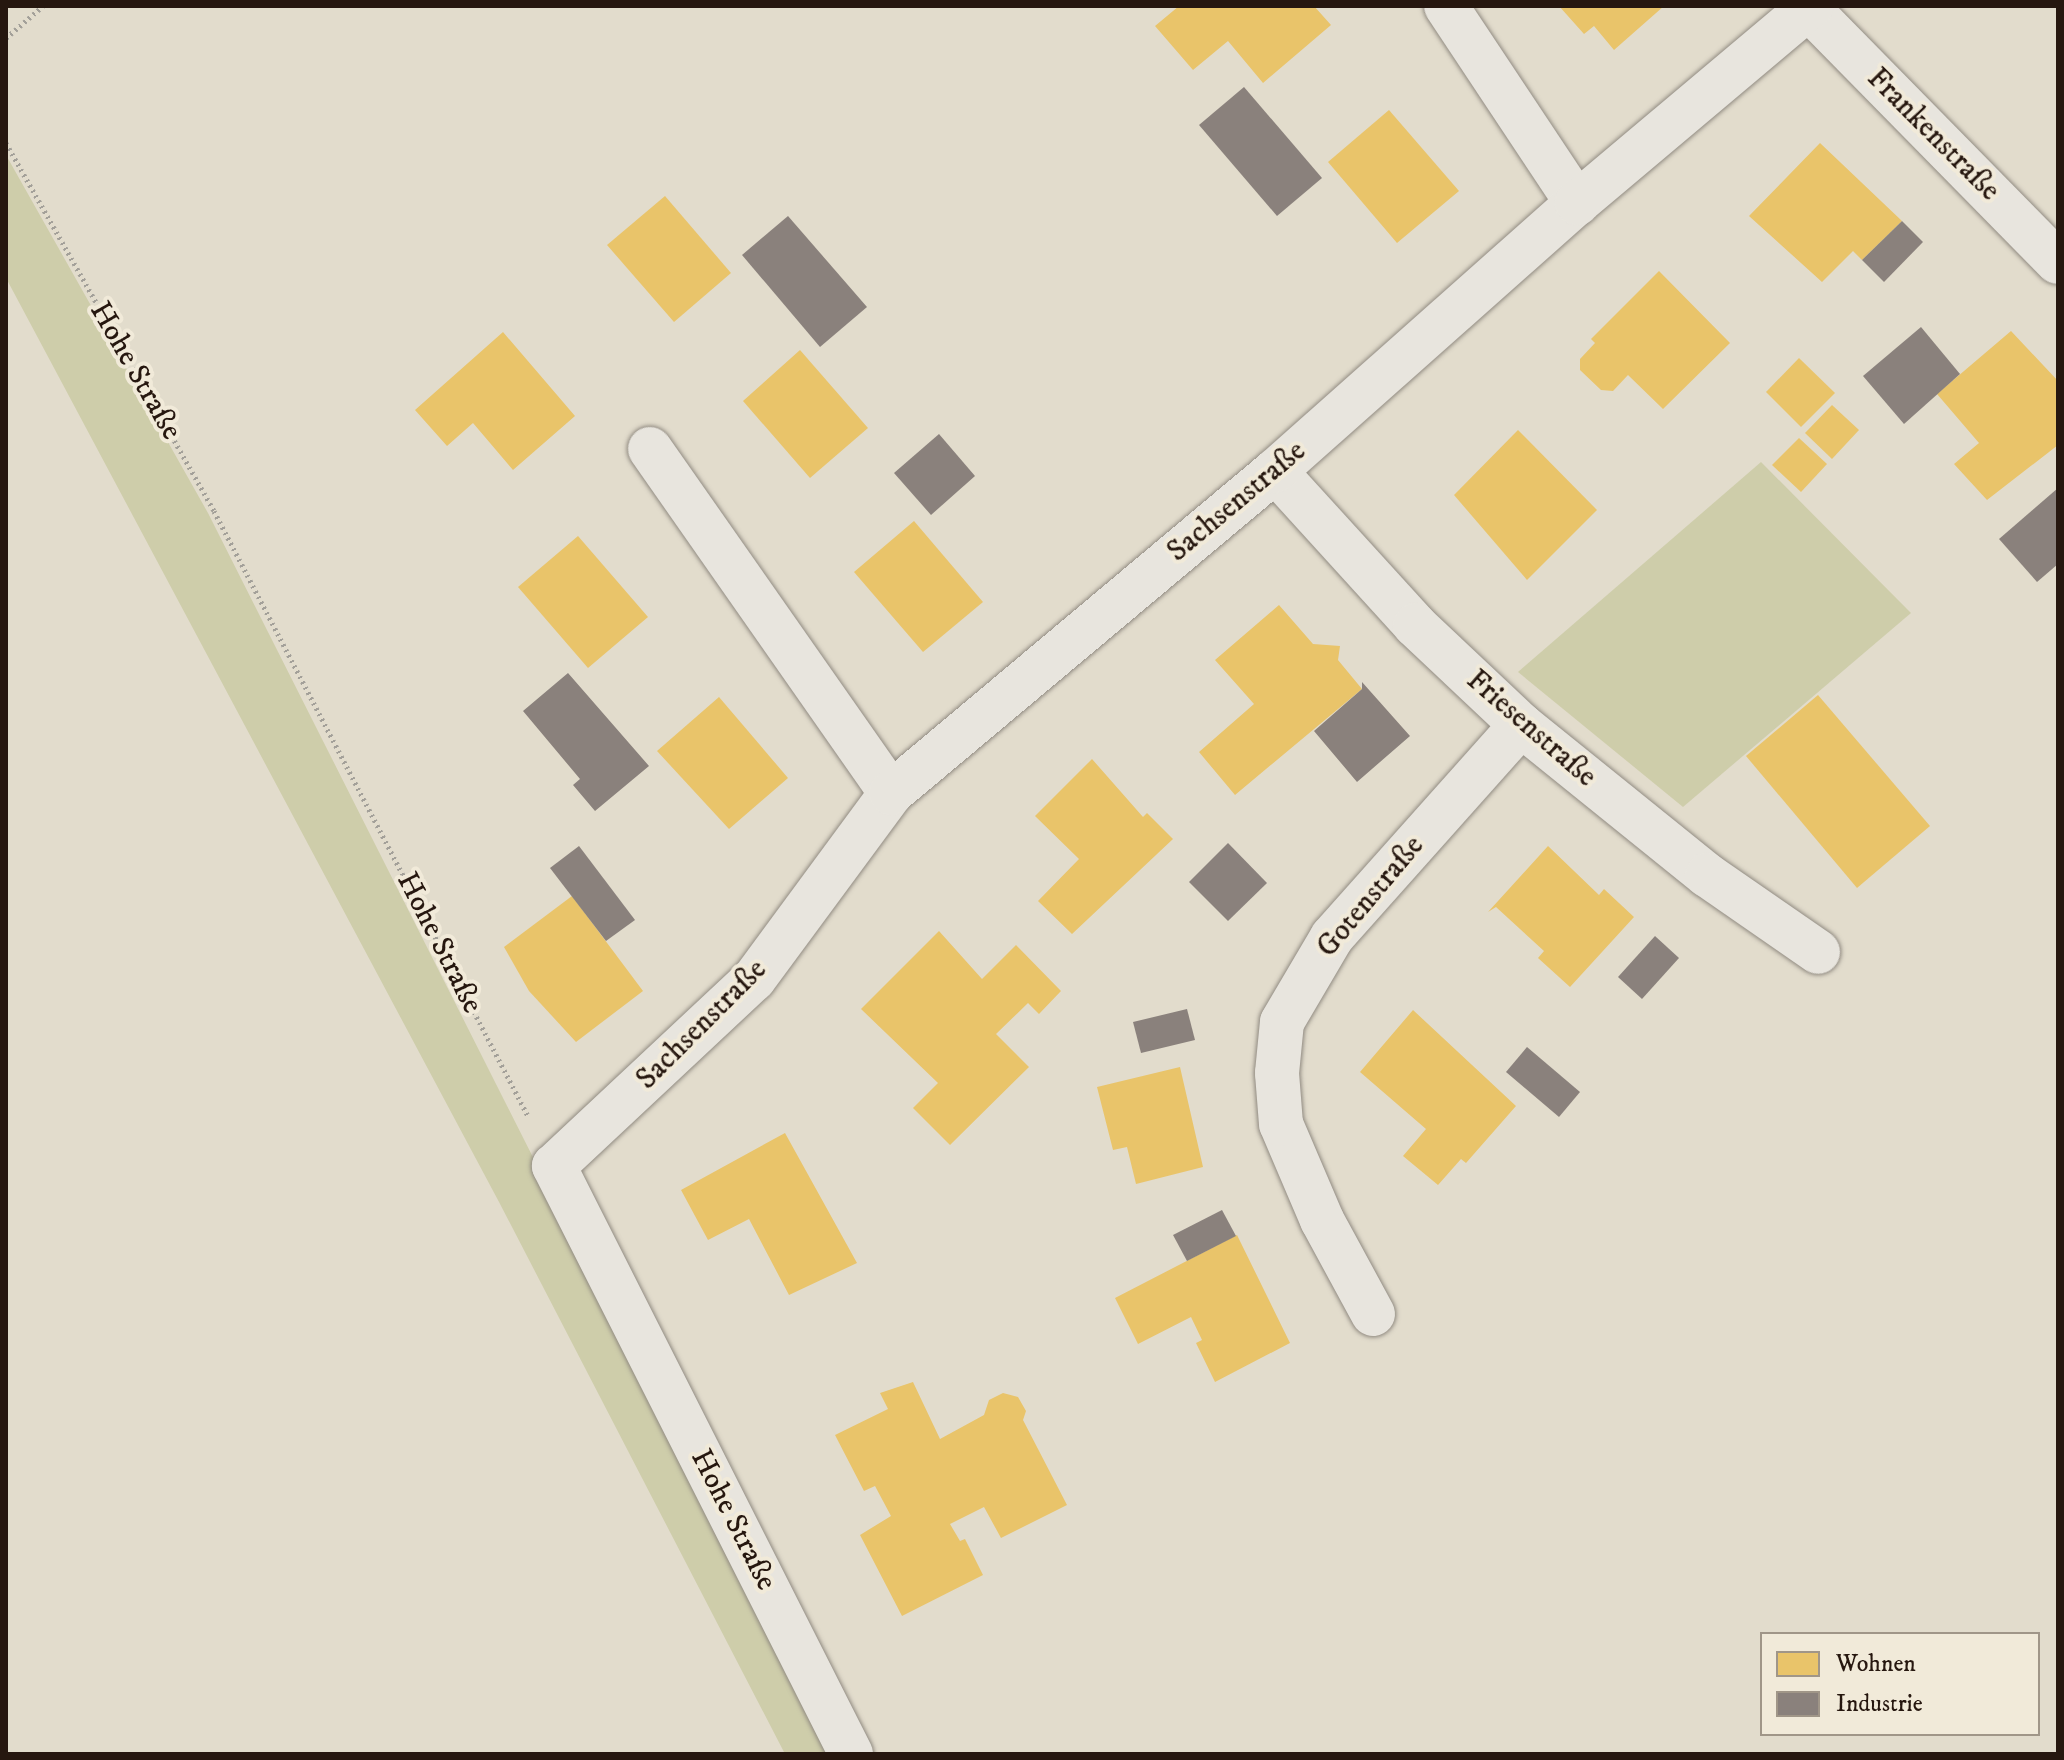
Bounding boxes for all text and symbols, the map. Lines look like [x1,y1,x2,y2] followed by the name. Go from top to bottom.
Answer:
[1859,61,2007,209] street label: Frankenstraße
[81,296,189,446] street label: Hohe Straße
[1161,434,1313,570] street label: Sachsenstraße
[1459,663,1603,795] street label: Friesenstraße
[1310,829,1432,965] street label: Gotenstraße
[388,866,490,1020] street label: Hohe Straße
[629,952,775,1098] street label: Sachsenstraße
[682,1443,784,1597] street label: Hohe Straße
[1760,1632,2040,1736] legend
[1836,1649,1916,1679] text: Wohnen
[1836,1689,1923,1719] text: Industrie

